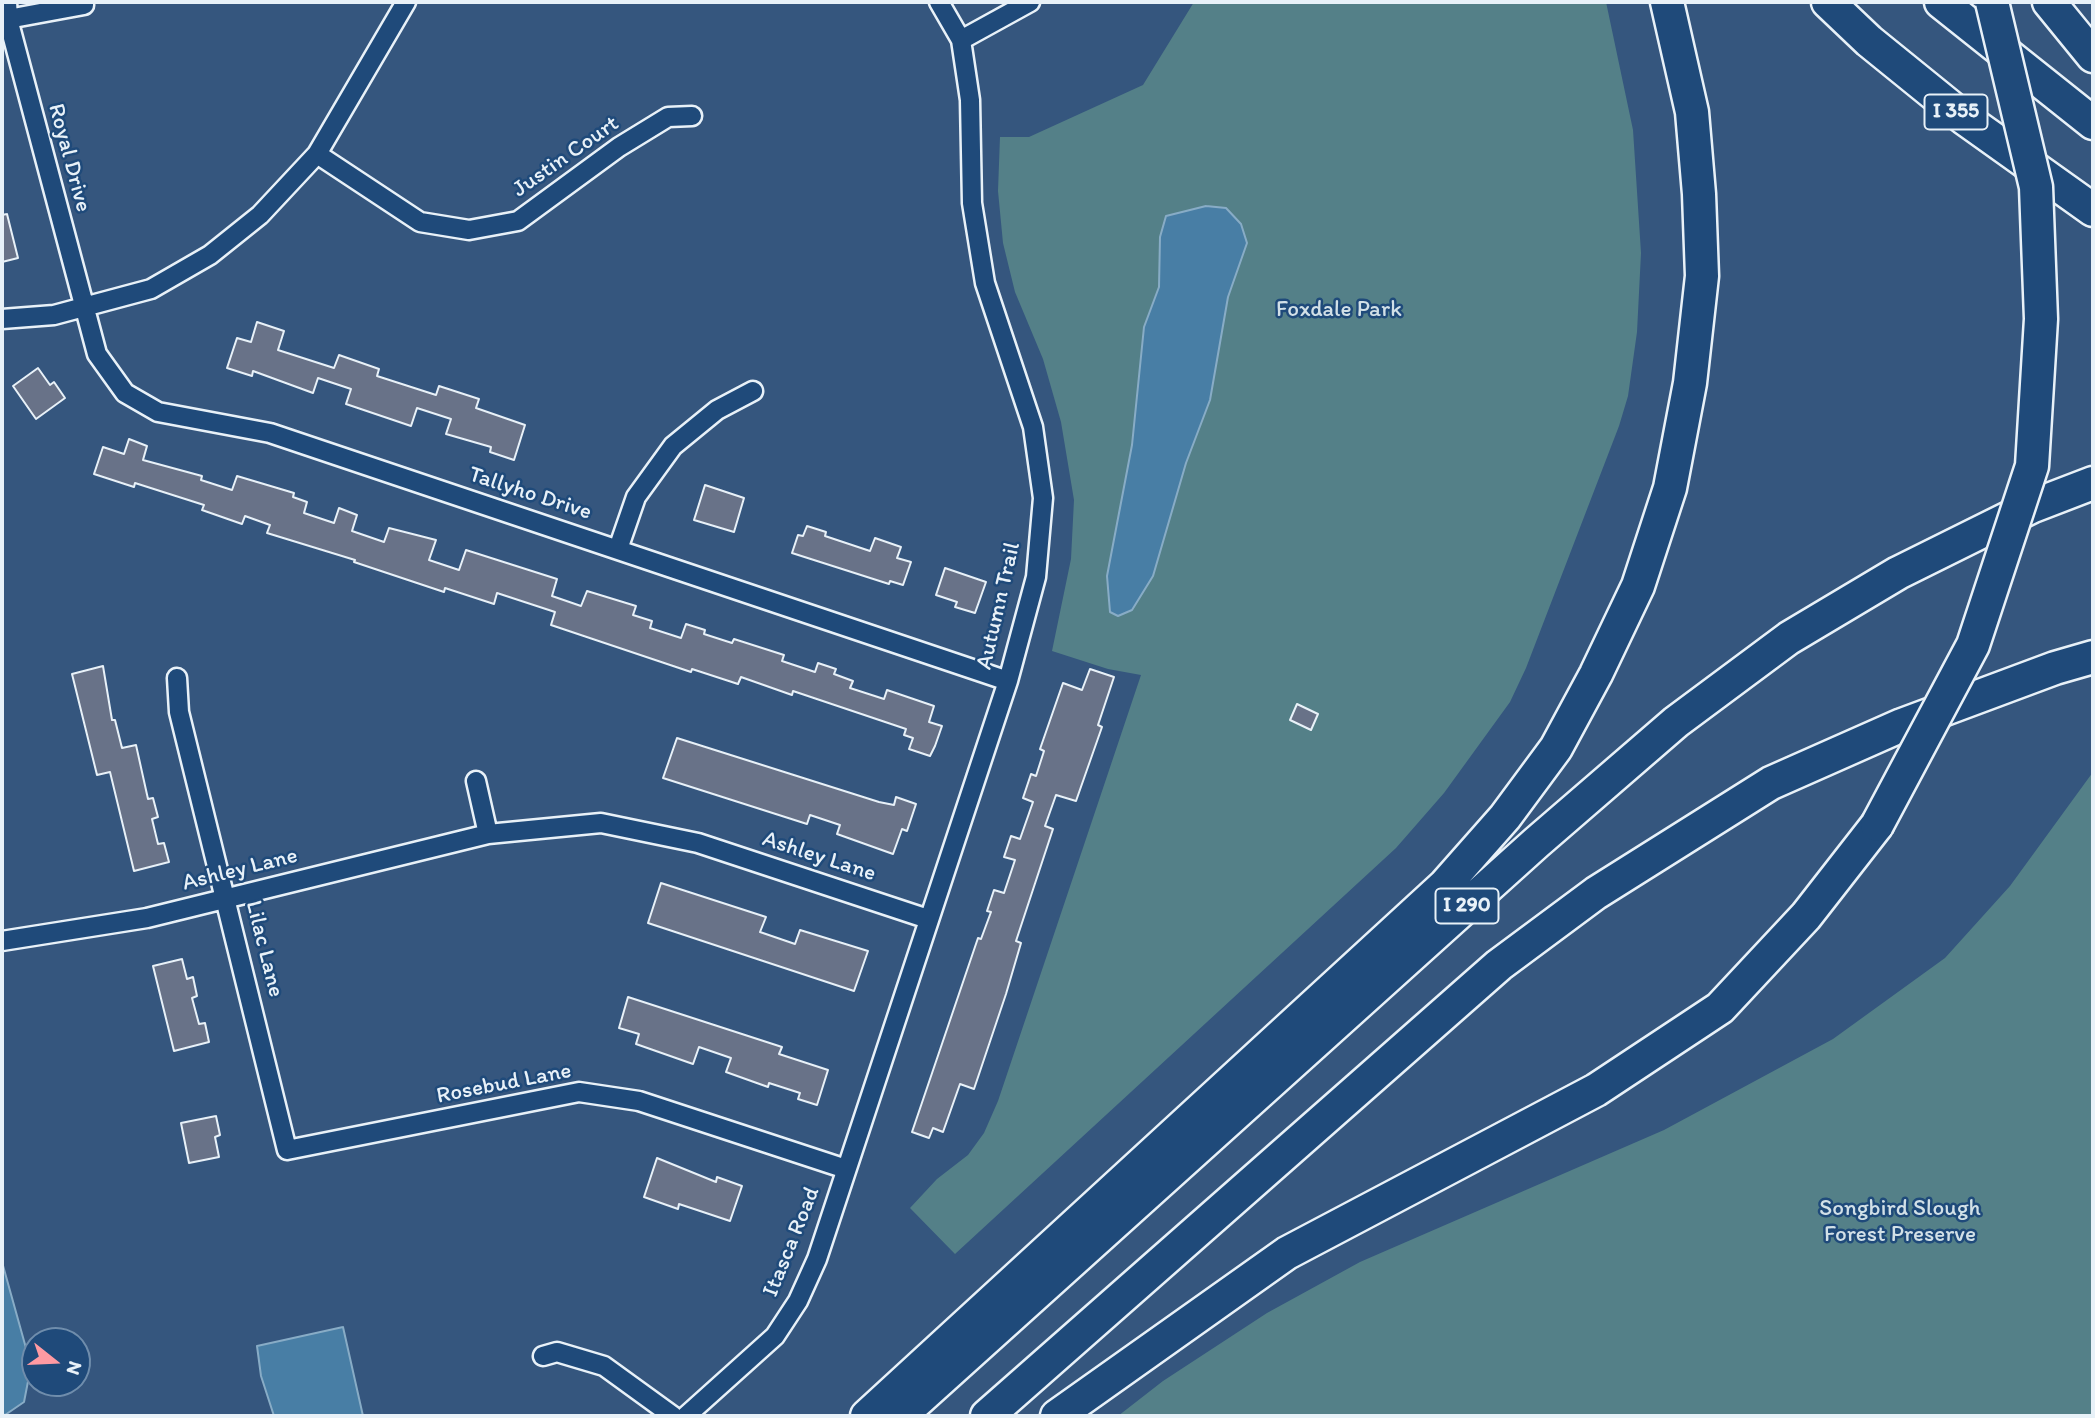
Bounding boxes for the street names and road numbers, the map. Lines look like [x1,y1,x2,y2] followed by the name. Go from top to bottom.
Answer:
[1924,94,1988,130] road number: I 355
[41,101,97,215] street label: Royal Drive
[507,110,625,204] street label: Justin Court
[465,461,595,527] street label: Tallyho Drive
[971,540,1027,672] street label: Autumn Trail
[759,826,879,888] street label: Ashley Lane
[180,842,300,898] street label: Ashley Lane
[1436,888,1498,923] road number: I 290
[239,898,289,1000] street label: Lilac Lane
[434,1057,574,1111] street label: Rosebud Lane
[757,1183,827,1301] street label: Itasca Road

